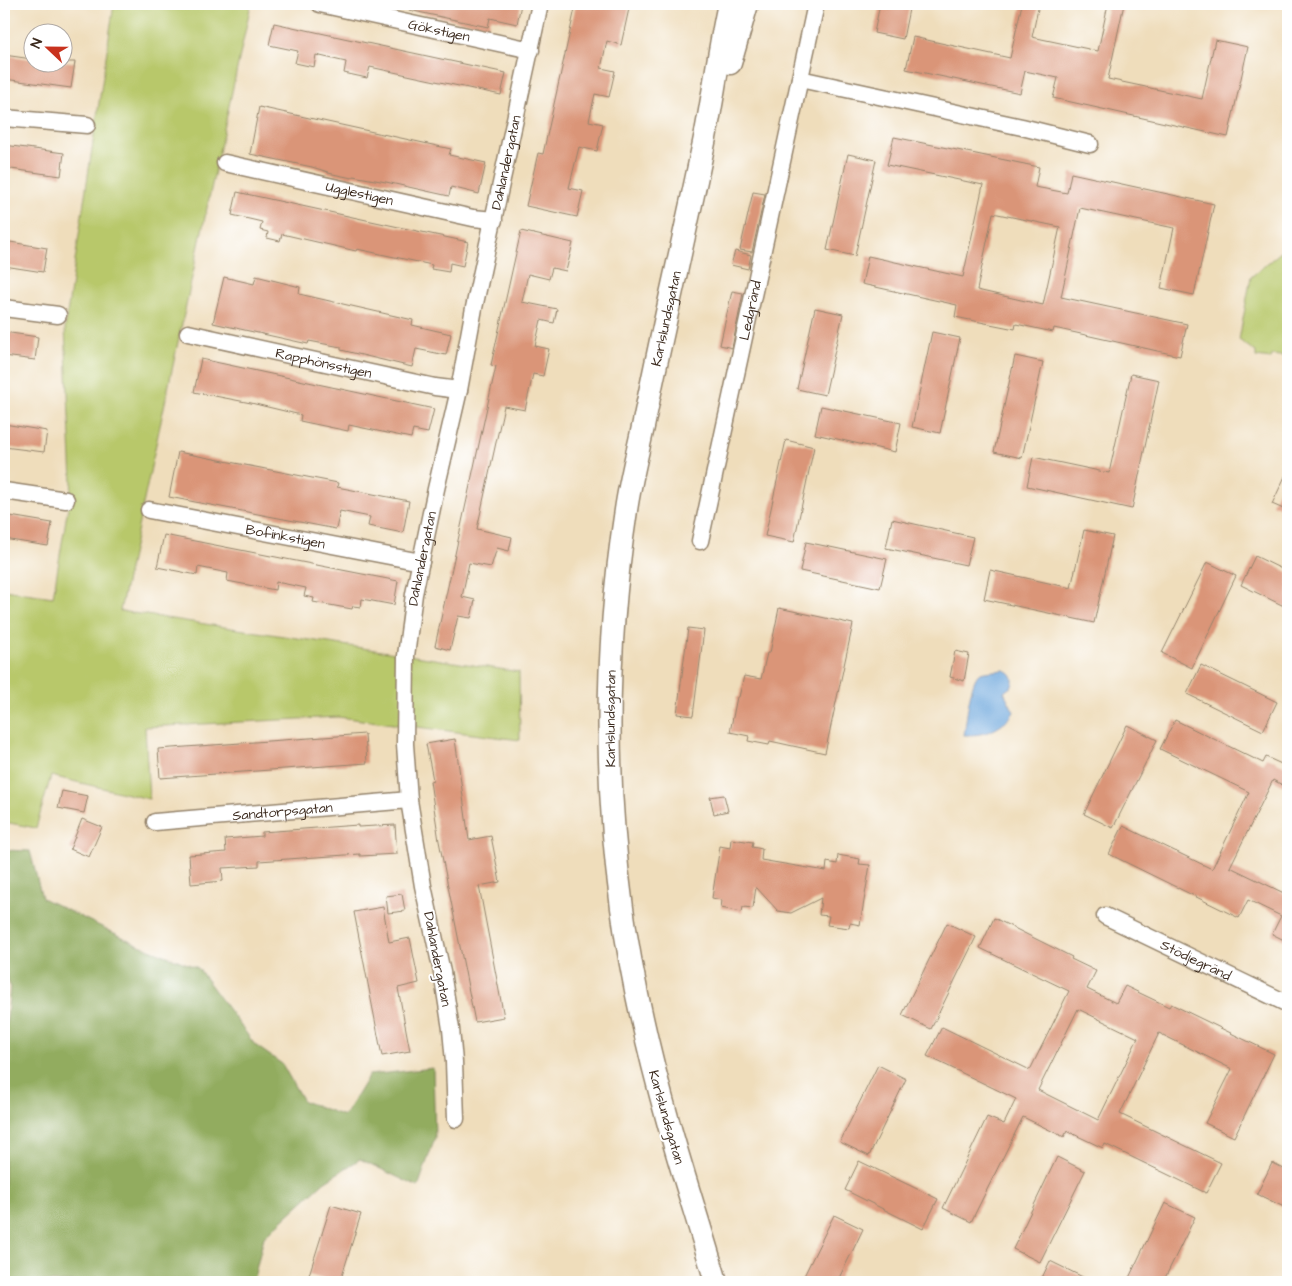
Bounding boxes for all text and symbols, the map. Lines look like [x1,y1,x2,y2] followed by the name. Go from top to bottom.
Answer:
[406,15,472,47] street label: Gökstigen
[22,22,72,72] north arrow
[26,35,48,51] text: N
[487,114,527,212] street label: Dahlandergatan
[324,177,395,211] street label: Ugglestigen
[647,269,687,368] street label: Karlslundsgatan
[735,279,767,342] street label: Ledgränd
[273,343,374,384] street label: Rapphönsstigen
[404,510,442,607] street label: Dahlandergatan
[244,520,327,554] street label: Bofinkstigen
[601,670,622,768] street label: Karlslundsgatan
[232,798,334,826] street label: Sandtorpsgatan
[418,910,456,1008] street label: Dahlandergatan
[1157,935,1234,986] street label: Stödjegränd
[643,1068,689,1167] street label: Karlslundsgatan

